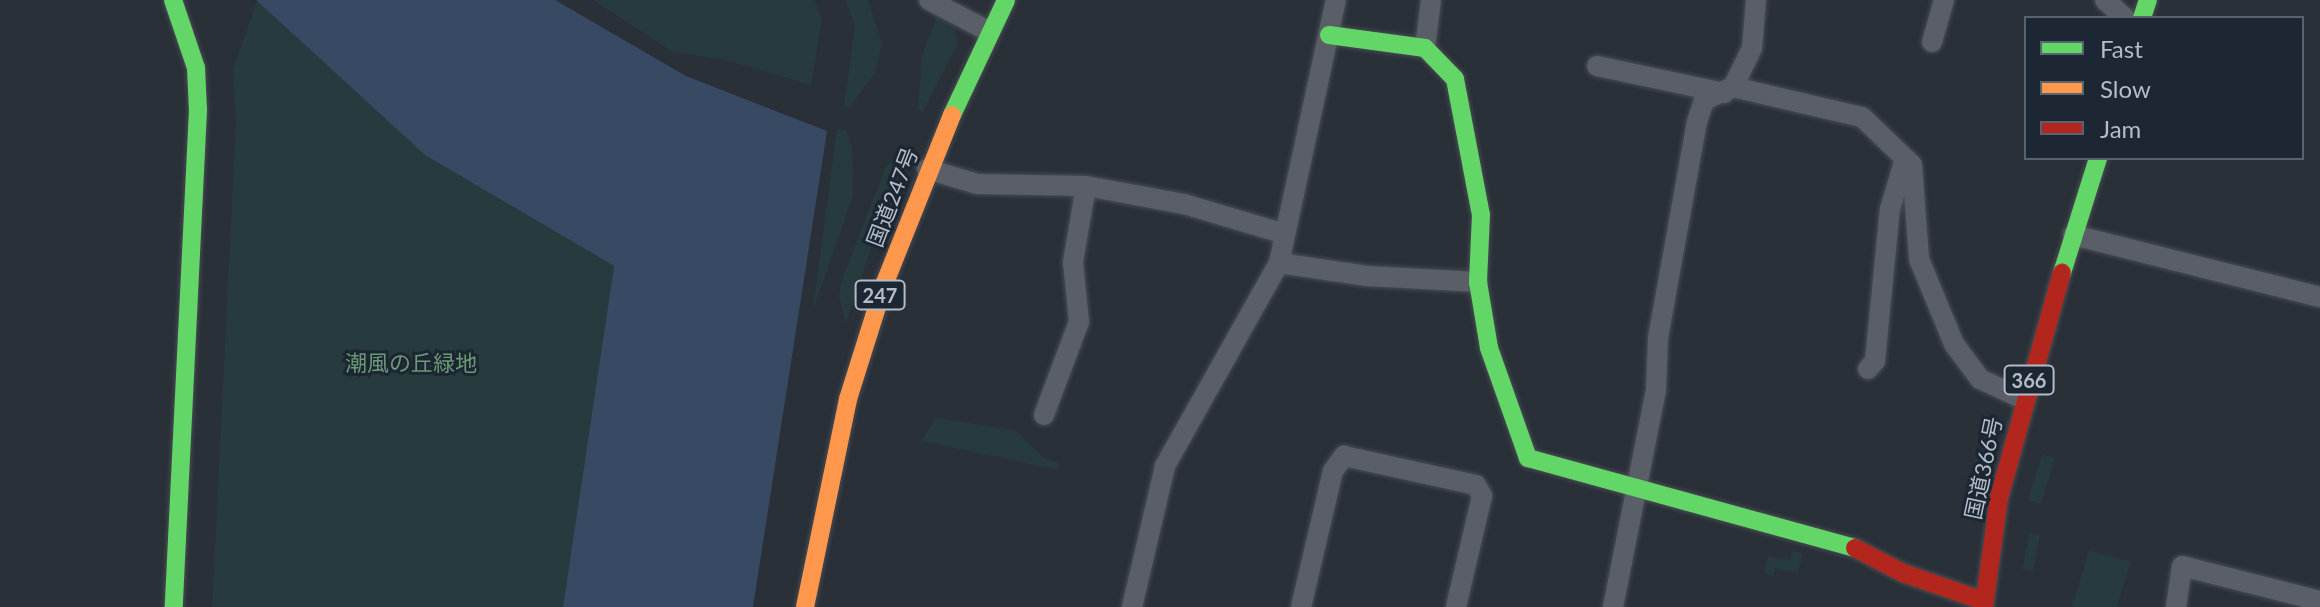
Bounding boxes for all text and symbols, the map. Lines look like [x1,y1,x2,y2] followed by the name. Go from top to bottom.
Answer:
[2024,16,2304,160] legend
[2100,34,2143,63] text: Fast
[2100,74,2151,103] text: Slow
[2100,114,2141,143] text: Jam
[861,144,923,250] street label: 国道247号
[854,279,906,311] road number: 247
[345,350,477,376] park label: 潮風の丘緑地
[2003,364,2055,396] road number: 366
[1959,414,2007,522] street label: 国道366号

